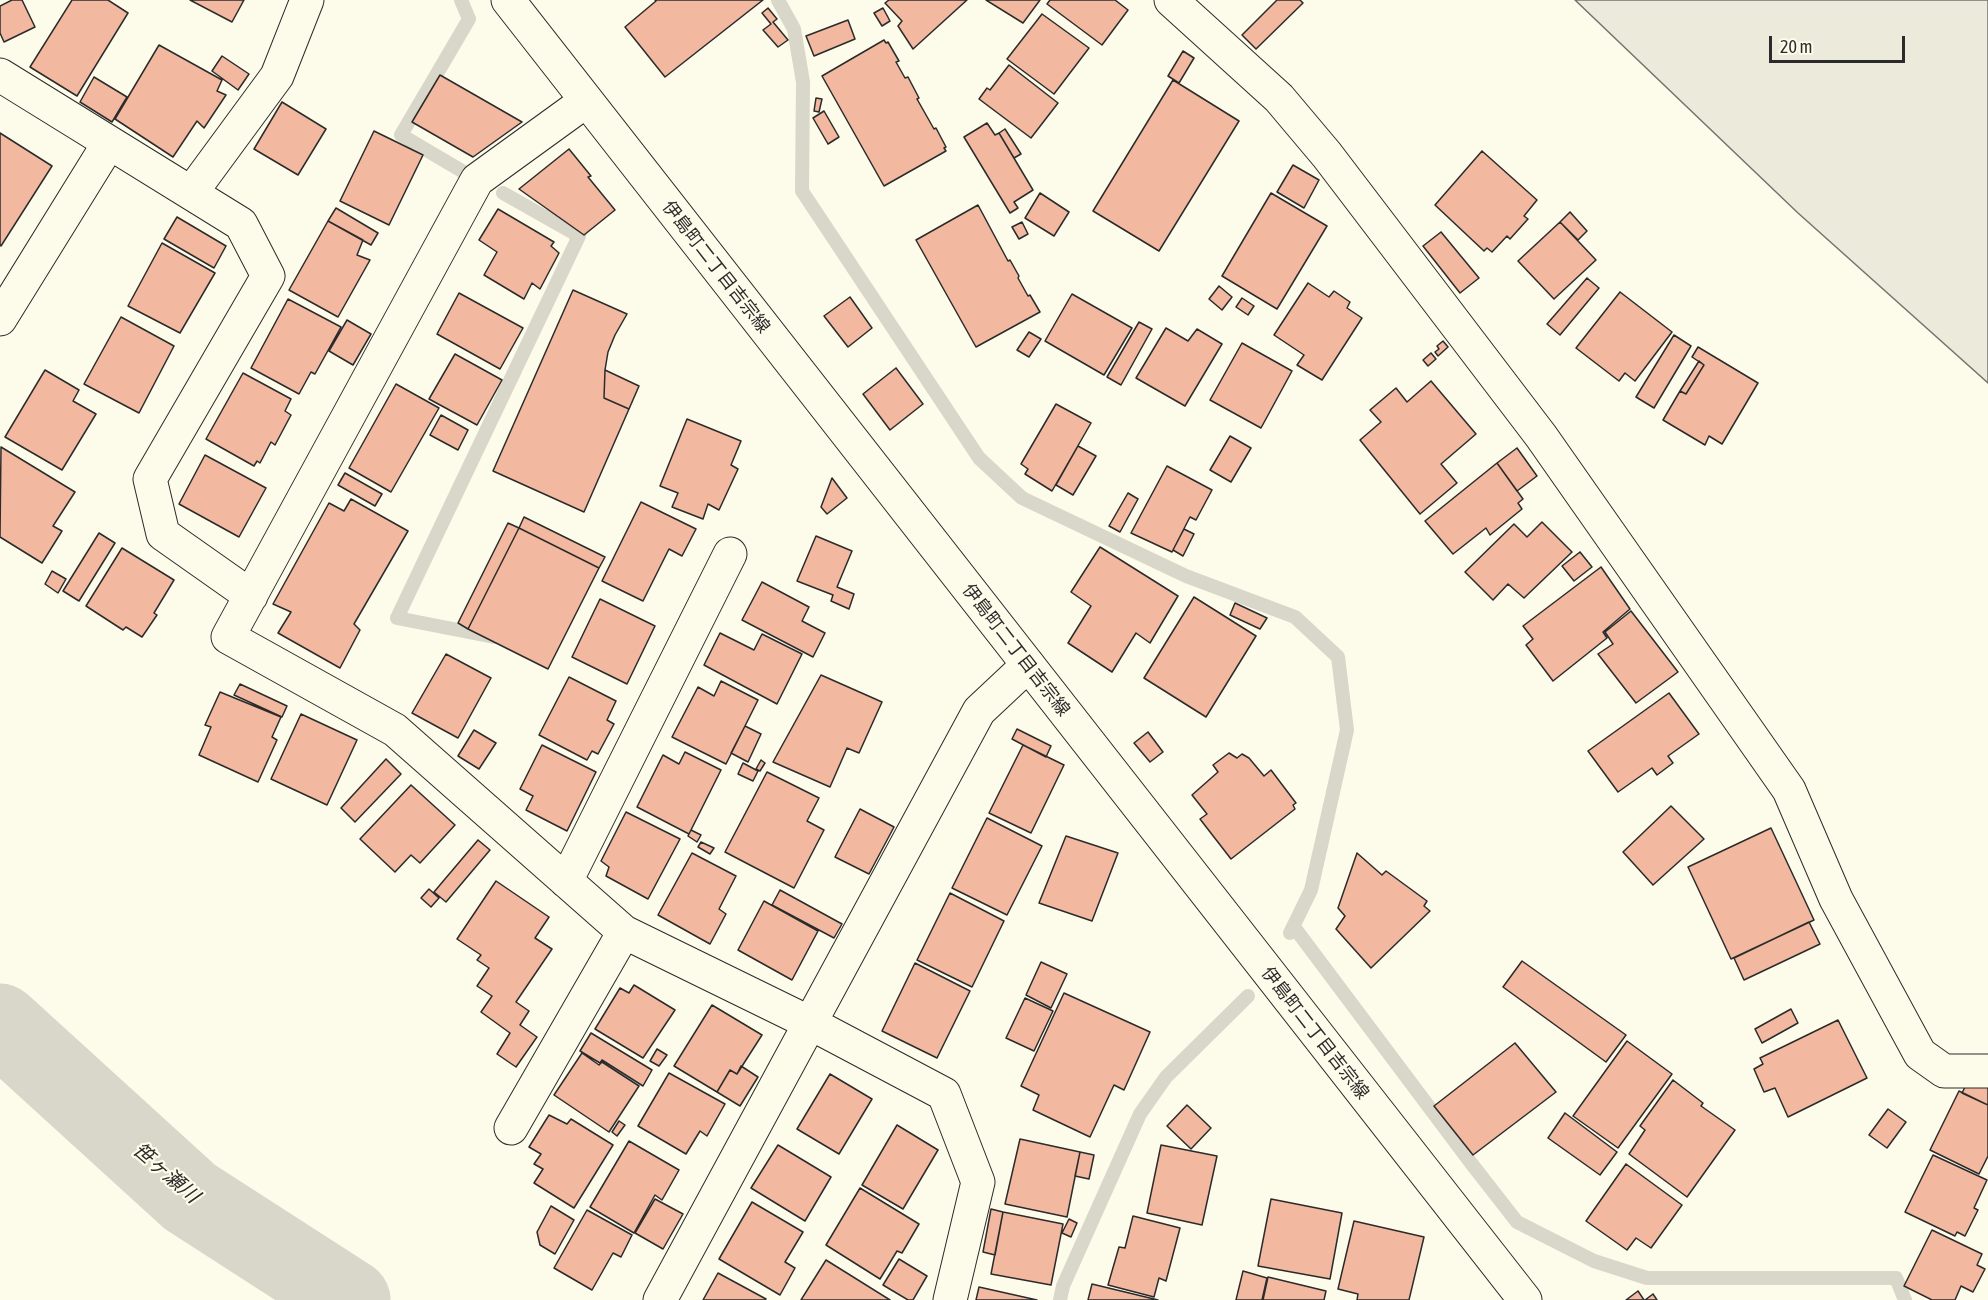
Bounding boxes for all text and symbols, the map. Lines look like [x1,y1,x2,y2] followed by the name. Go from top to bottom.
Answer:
[1772,24,1908,62] scale bar
[1780,36,1812,57] text: 20 m
[658,197,774,337] street label: 伊島町二丁目吉宗線
[958,580,1074,720] street label: 伊島町二丁目吉宗線
[1257,963,1373,1103] street label: 伊島町二丁目吉宗線
[128,1138,204,1208] water label: 笹ヶ瀬川

